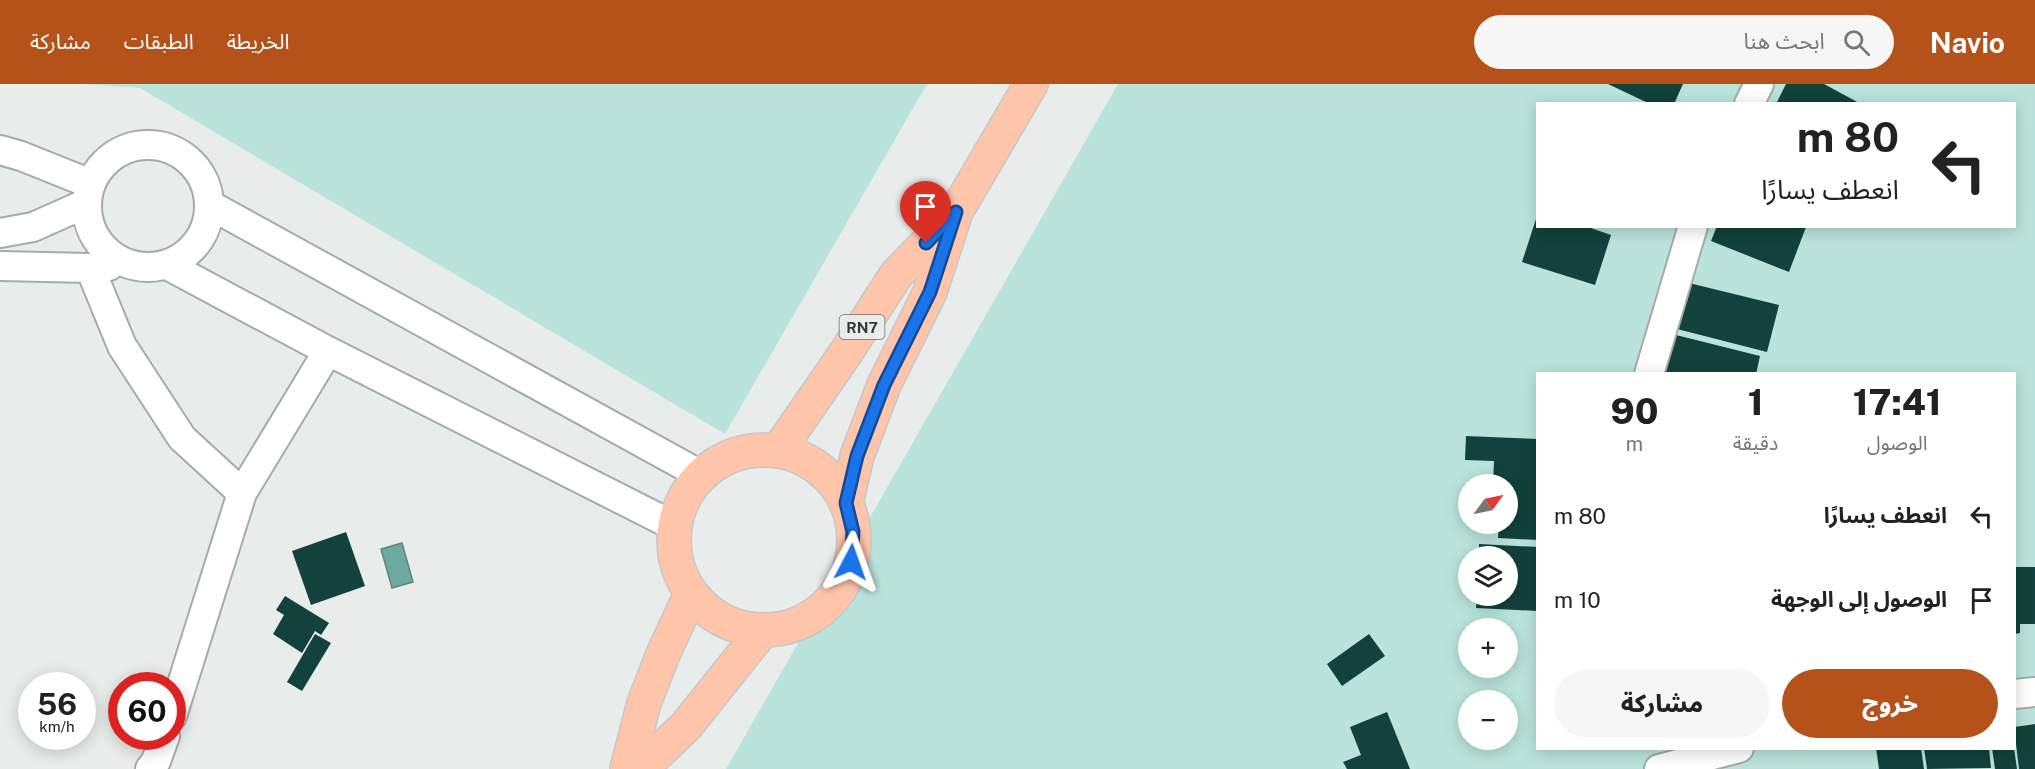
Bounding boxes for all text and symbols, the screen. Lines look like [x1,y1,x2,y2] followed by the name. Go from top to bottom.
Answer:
[1474,15,1894,69] search box
[1840,26,1873,59] icon: search
[1930,26,2005,59] text: Navio
[1743,28,1825,54] text: ابحث هنا
[30,29,91,54] text: مشاركة
[124,29,194,54] text: الطبقات
[227,29,290,54] text: الخريطة
[1797,112,1899,161] text: 80 m
[1920,126,1998,204] icon: left
[1761,173,1899,205] text: انعطف يسارًا
[900,181,951,243] pin
[909,190,942,223] icon: arrive
[840,315,884,339] road number: RN7
[1748,381,1763,423] text: 1
[1853,381,1942,423] text: 17:41
[1610,390,1658,432] text: 90
[1733,431,1778,455] text: دقيقة
[1867,431,1928,455] text: الوصول
[1626,432,1643,456] text: m
[1458,474,1518,534] north arrow
[1458,474,1518,750] map controls
[1965,500,1998,533] icon: left
[1824,502,1947,528] text: انعطف يسارًا
[1554,503,1606,529] text: 80 m
[819,530,883,594] position arrow
[1458,546,1518,606] button: layers
[1965,584,1998,617] icon: arrive
[1771,586,1947,612] text: الوصول إلى الوجهة
[1554,587,1601,613] text: 10 m
[1458,618,1518,678] button: +
[1554,669,1770,738] button: مشاركة
[1782,669,1998,738] button: خروج
[108,672,186,750] speed limit sign: 60
[37,686,77,722] text: 56
[1458,690,1518,750] button: −
[39,718,75,735] text: km/h

